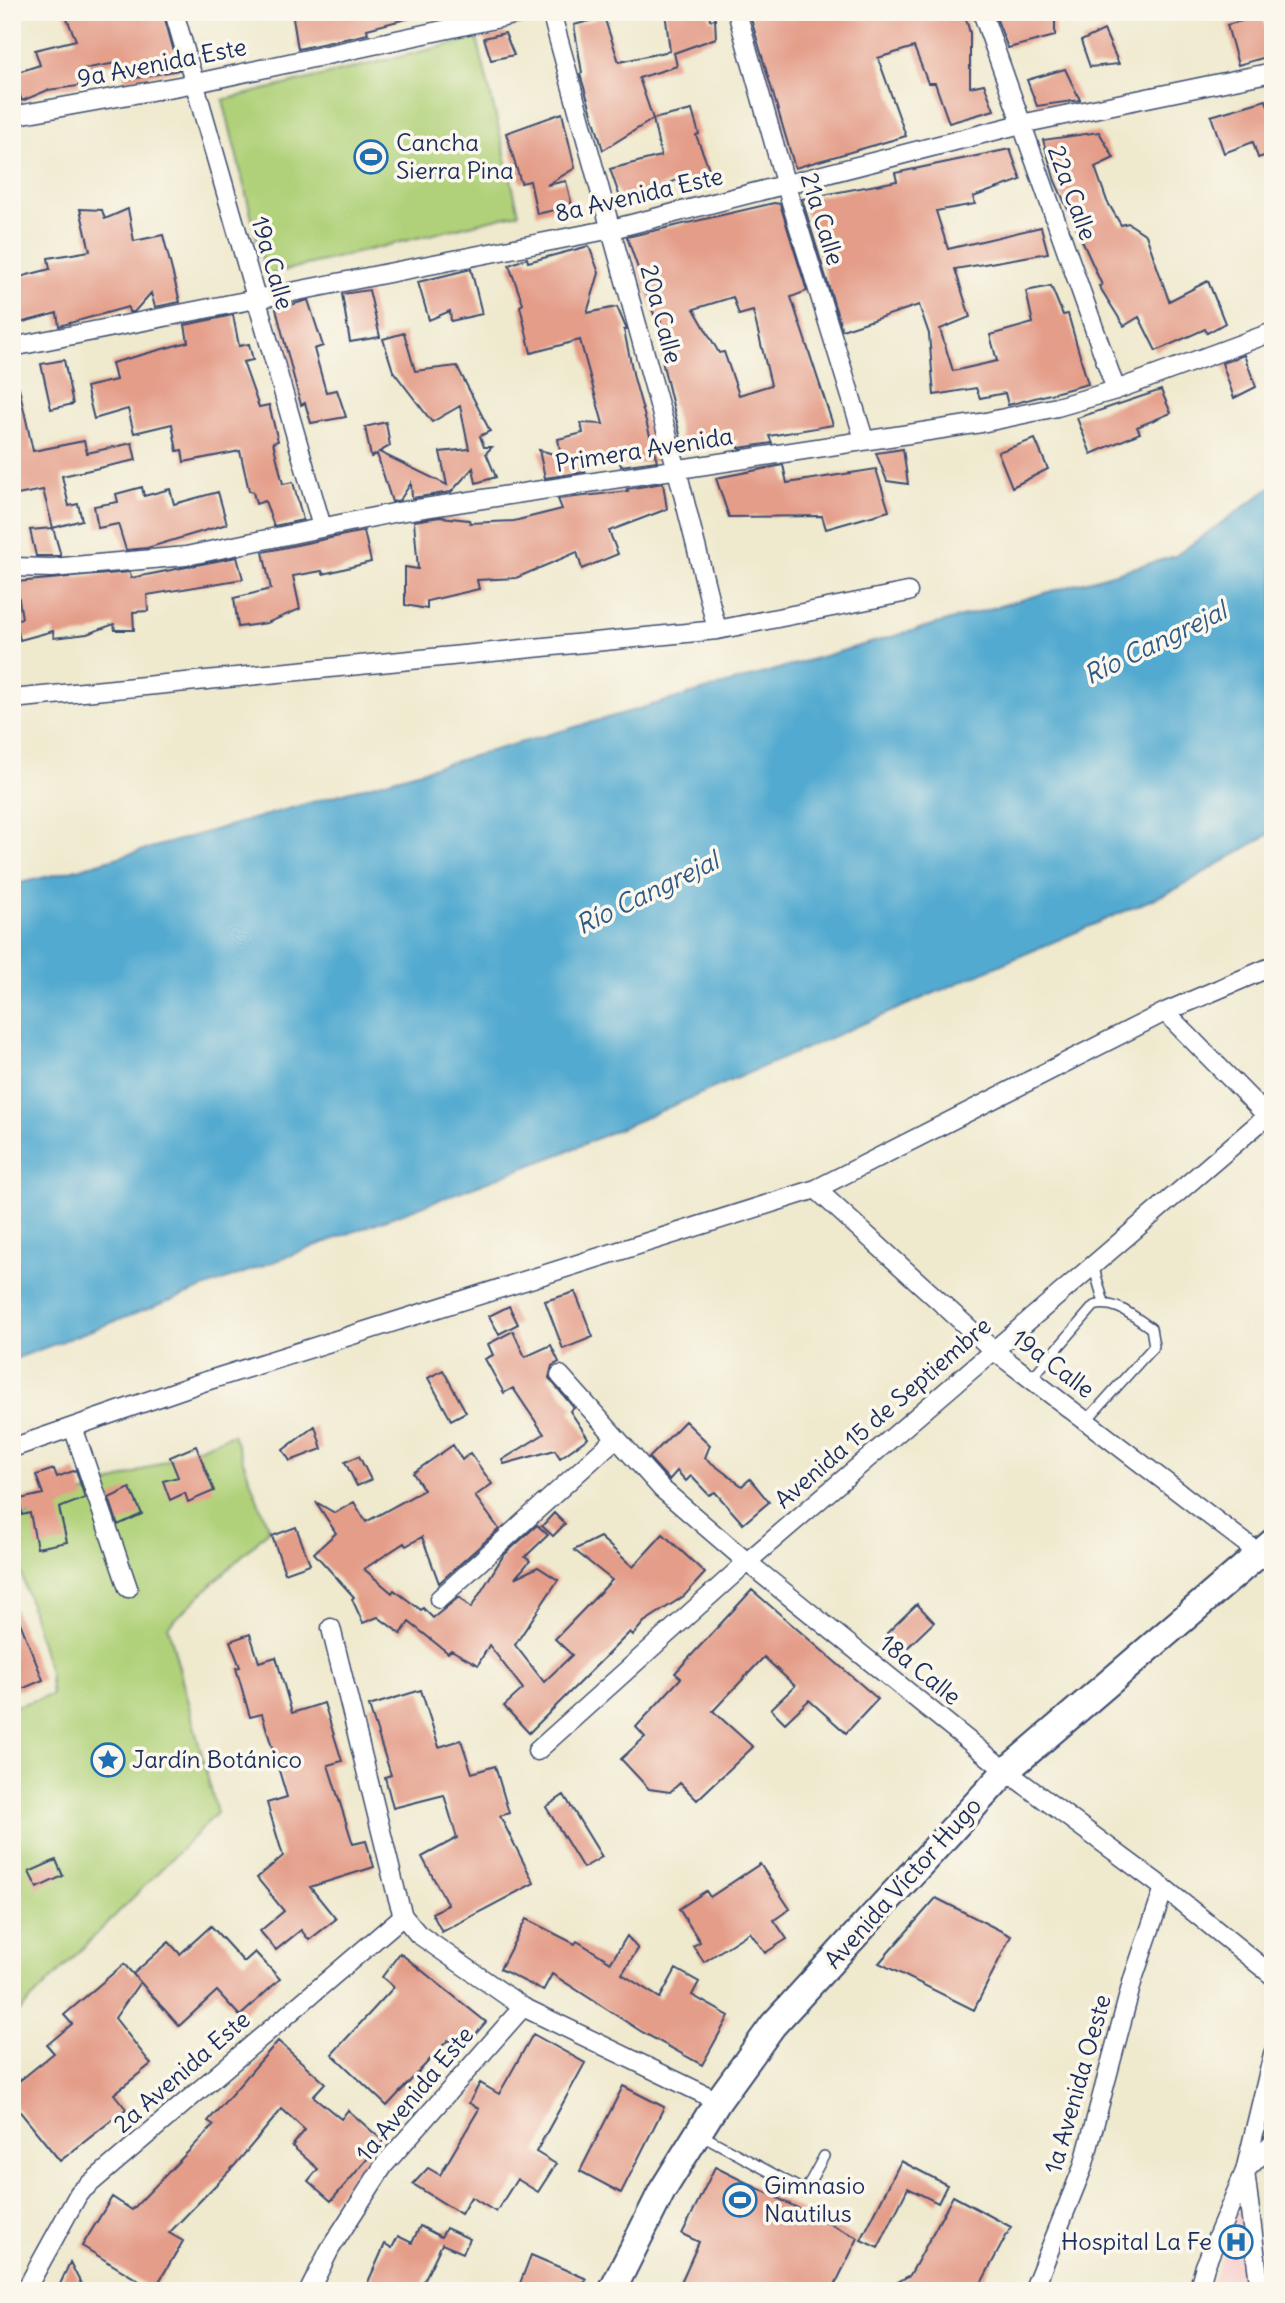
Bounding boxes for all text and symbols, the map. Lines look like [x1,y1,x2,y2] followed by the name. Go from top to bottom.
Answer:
[75,31,249,93] street label: 9a Avenida Este
[396,127,514,185] place label: Cancha Sierra Pina
[352,138,390,176] sports icon: Cancha Sierra Pina
[1042,141,1104,244] street label: 22a Calle
[552,160,726,228] street label: 8a Avenida Este
[795,169,851,269] street label: 21a Calle
[245,213,301,313] street label: 19a Calle
[634,261,690,367] street label: 20a Calle
[553,420,735,478] street label: Primera Avenida
[1078,592,1234,691] water label: Río Cangrejal
[570,842,726,941] water label: Río Cangrejal
[768,1310,997,1514] street label: Avenida 15 de Septiembre
[1006,1322,1101,1404] street label: 19a Calle
[874,1627,967,1711] street label: 18a Calle
[89,1741,127,1779] place icon: Jardín Botánico
[132,1744,302,1774] place label: Jardín Botánico
[817,1790,987,1974] street label: Avenida Víctor Hugo
[1037,1991,1117,2177] street label: 1a Avenida Oeste
[107,2004,256,2139] street label: 2a Avenida Este
[349,2020,480,2167] street label: 1a Avenida Este
[764,2170,865,2228] place label: Gimnasio Nautilus
[721,2181,759,2219] sports icon: Gimnasio Nautilus
[1217,2223,1255,2261] hospital icon: Hospital La Fe
[1061,2226,1212,2256] place label: Hospital La Fe

